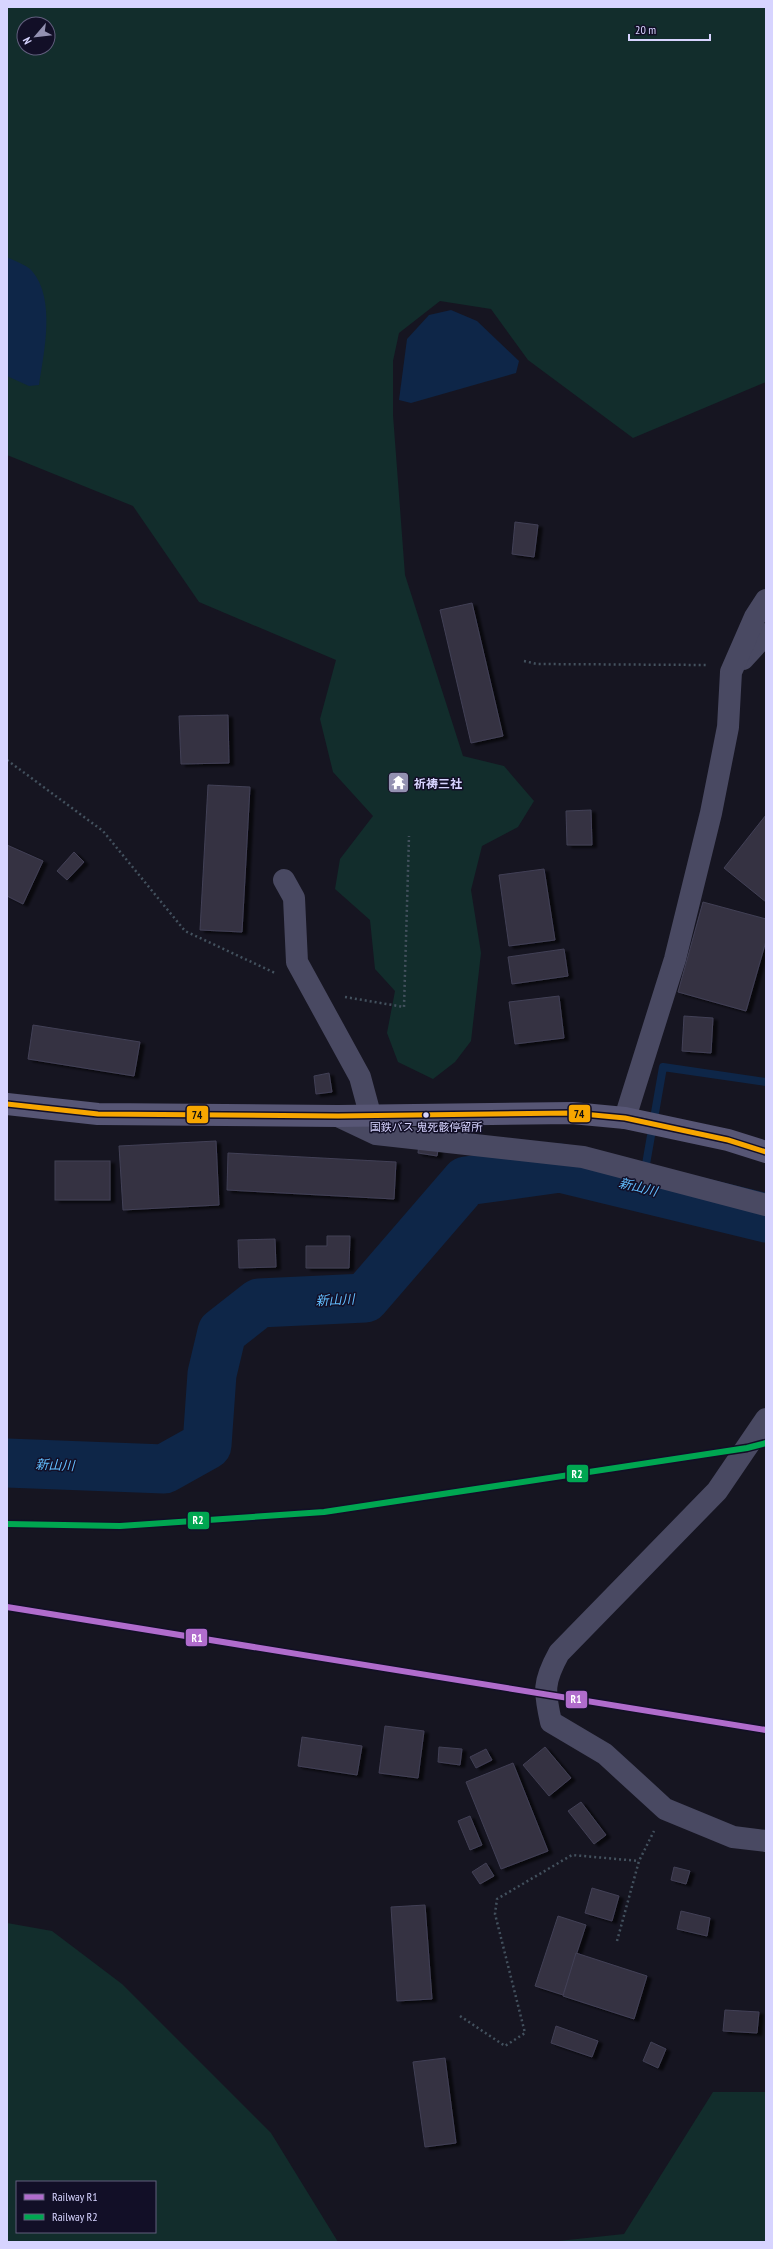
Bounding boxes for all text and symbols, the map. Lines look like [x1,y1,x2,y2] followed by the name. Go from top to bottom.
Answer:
[16,16,56,56] north arrow
[629,16,710,42] scale bar
[635,22,656,37] text: 20 m
[20,35,35,47] text: N
[386,770,412,796] temple icon: 祈祷三社
[414,776,462,791] place label: 祈祷三社
[568,1104,591,1123] line badge: 74
[186,1105,209,1124] line badge: 74
[574,1107,585,1121] text: 74
[192,1108,203,1122] text: 74
[421,1110,431,1120] marker: 国鉄バス 鬼死骸停留所
[370,1120,483,1134] place label: 国鉄バス 鬼死骸停留所
[617,1174,661,1200] water label: 新山川
[315,1290,357,1310] water label: 新山川
[35,1456,77,1474] water label: 新山川
[566,1464,589,1483] line badge: R2
[572,1467,582,1481] text: R2
[187,1511,210,1530] line badge: R2
[193,1513,203,1527] text: R2
[185,1628,208,1647] line badge: R1
[192,1631,202,1645] text: R1
[565,1690,588,1709] line badge: R1
[571,1692,581,1706] text: R1
[16,2181,156,2233] legend
[52,2189,98,2204] text: Railway R1
[52,2209,98,2224] text: Railway R2

